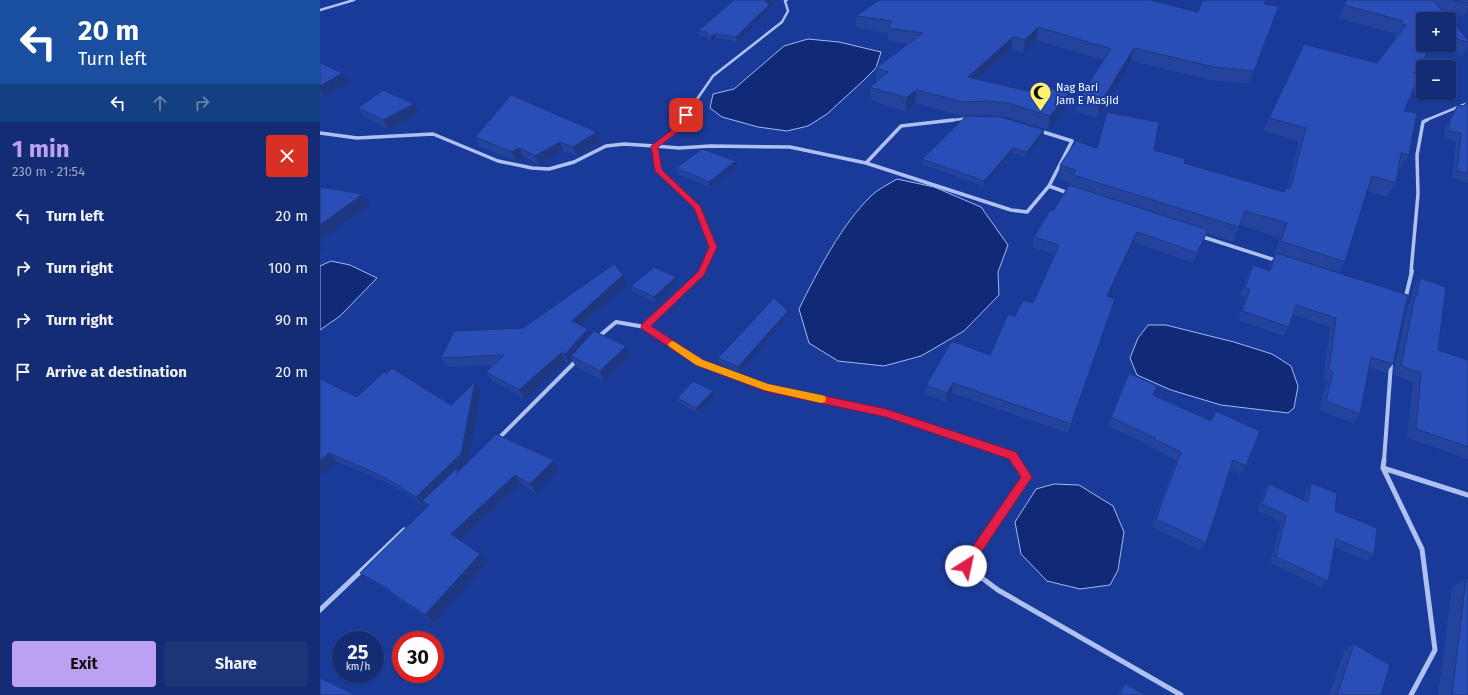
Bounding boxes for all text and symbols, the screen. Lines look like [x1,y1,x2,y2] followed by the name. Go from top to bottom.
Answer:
[1416,12,1456,100] map controls
[1416,12,1456,52] button: +
[78,14,139,47] text: 20 m
[12,16,64,68] icon: left
[78,48,147,70] text: Turn left
[1416,60,1456,100] button: −
[1028,80,1054,113] mosque icon: Nag Bari Jam E Masjid
[1056,81,1119,107] place label: Nag Bari Jam E Masjid
[107,92,129,114] icon: left
[149,92,171,114] icon: ahead
[191,92,213,114] icon: right
[669,98,703,132] pin
[675,104,697,126] icon: arrive
[12,135,70,163] text: 1 min
[266,135,308,177] button: close
[12,164,85,179] text: 230 m · 21:54
[12,205,34,227] icon: left
[46,207,104,225] text: Turn left
[275,207,308,225] text: 20 m
[12,257,34,279] icon: right
[46,259,113,277] text: Turn right
[268,259,308,277] text: 100 m
[12,309,34,331] icon: right
[46,311,113,329] text: Turn right
[275,311,308,329] text: 90 m
[12,361,34,383] icon: arrive
[46,363,187,381] text: Arrive at destination
[275,363,308,381] text: 20 m
[945,545,987,587] position arrow
[392,631,444,683] speed limit sign: 30
[347,640,369,664] text: 25
[12,641,156,687] button: Exit
[164,641,308,687] button: Share
[346,661,370,673] text: km/h

